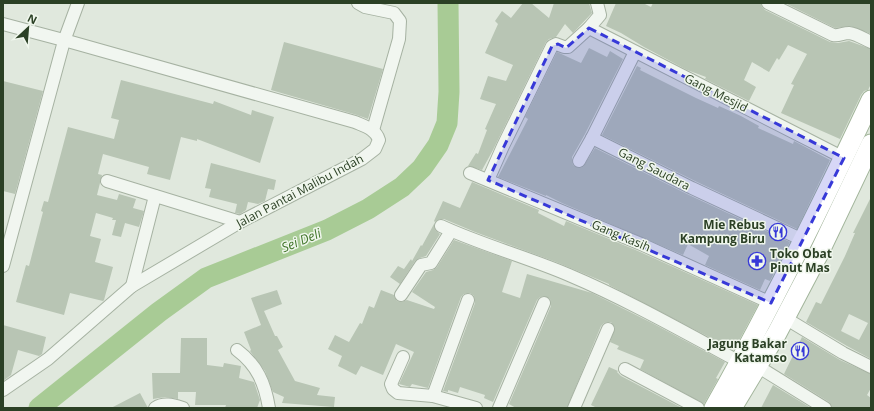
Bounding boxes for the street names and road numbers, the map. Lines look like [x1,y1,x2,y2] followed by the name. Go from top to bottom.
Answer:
[682,69,751,116] street label: Gang Mesjid
[615,143,693,194] street label: Gang Saudara
[232,150,366,232] street label: Jalan Pantai Malibu Indah
[589,216,653,256] street label: Gang Kasih

